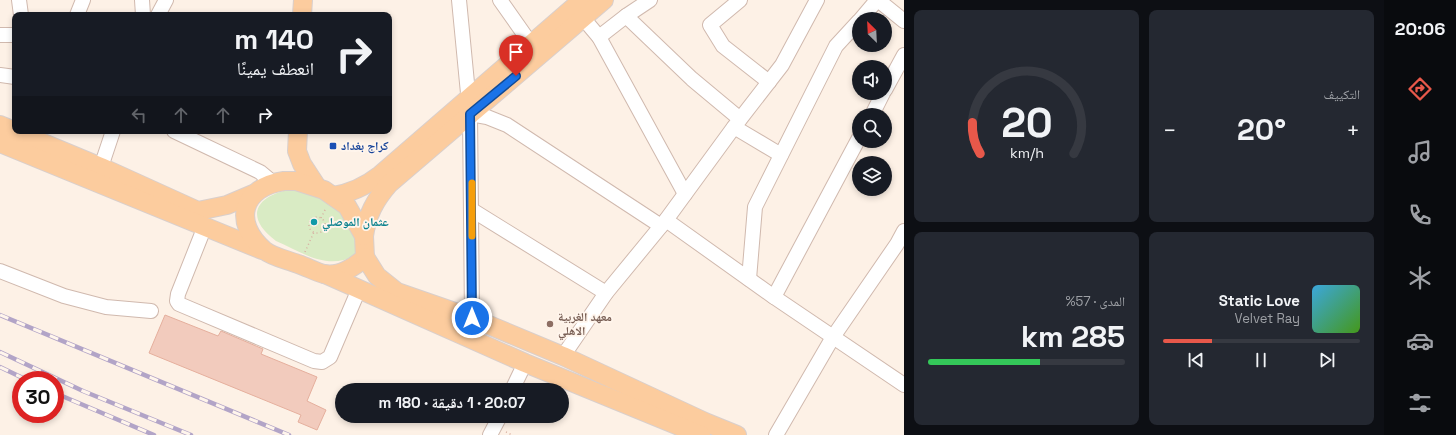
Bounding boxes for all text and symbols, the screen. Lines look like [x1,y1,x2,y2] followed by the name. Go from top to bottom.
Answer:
[852,12,892,52] north arrow
[852,12,892,196] map controls
[1395,17,1445,40] text: 20:06
[234,21,314,57] text: 140 m
[328,28,380,80] icon: right
[499,35,533,76] pin
[505,41,527,63] icon: arrive
[237,57,314,80] text: انعطف يمينًا
[852,60,892,100] button: sound
[1406,75,1434,103] icon: directions
[1324,86,1360,103] text: التكييف
[1001,96,1052,149] text: 20
[128,104,150,126] icon: left
[170,104,192,126] icon: ahead
[212,104,234,126] icon: ahead
[254,104,276,126] icon: right
[852,108,892,148] button: search
[1237,110,1286,149] text: 20°
[1163,116,1177,144] text: −
[1346,116,1360,144] text: +
[341,138,389,154] place label: كراج بغداد
[1406,138,1434,166] icon: music
[328,141,338,151] marker: كراج بغداد
[1009,143,1044,161] text: km/h
[852,156,892,196] button: layers
[1406,201,1434,229] icon: phone
[322,214,389,232] place label: عثمان الموصلي
[309,217,319,227] marker: عثمان الموصلي
[1406,264,1434,292] icon: climate
[1219,291,1300,310] text: Static Love
[1065,293,1125,310] text: المدى · 57%
[451,297,493,339] position arrow
[558,309,612,341] place label: معهد الغربية الاهلي
[1235,310,1300,327] text: Velvet Ray
[1021,317,1125,356] text: 285 km
[545,319,555,329] marker: معهد الغربية الاهلي
[1406,327,1434,355] icon: car
[1185,349,1207,371] icon: previous
[1250,349,1272,371] icon: pause
[1316,349,1338,371] icon: next
[12,371,64,423] speed limit sign: 30
[1406,389,1434,417] icon: filters
[379,393,525,412] text: 20:07 · 1 دقيقة · 180 m

